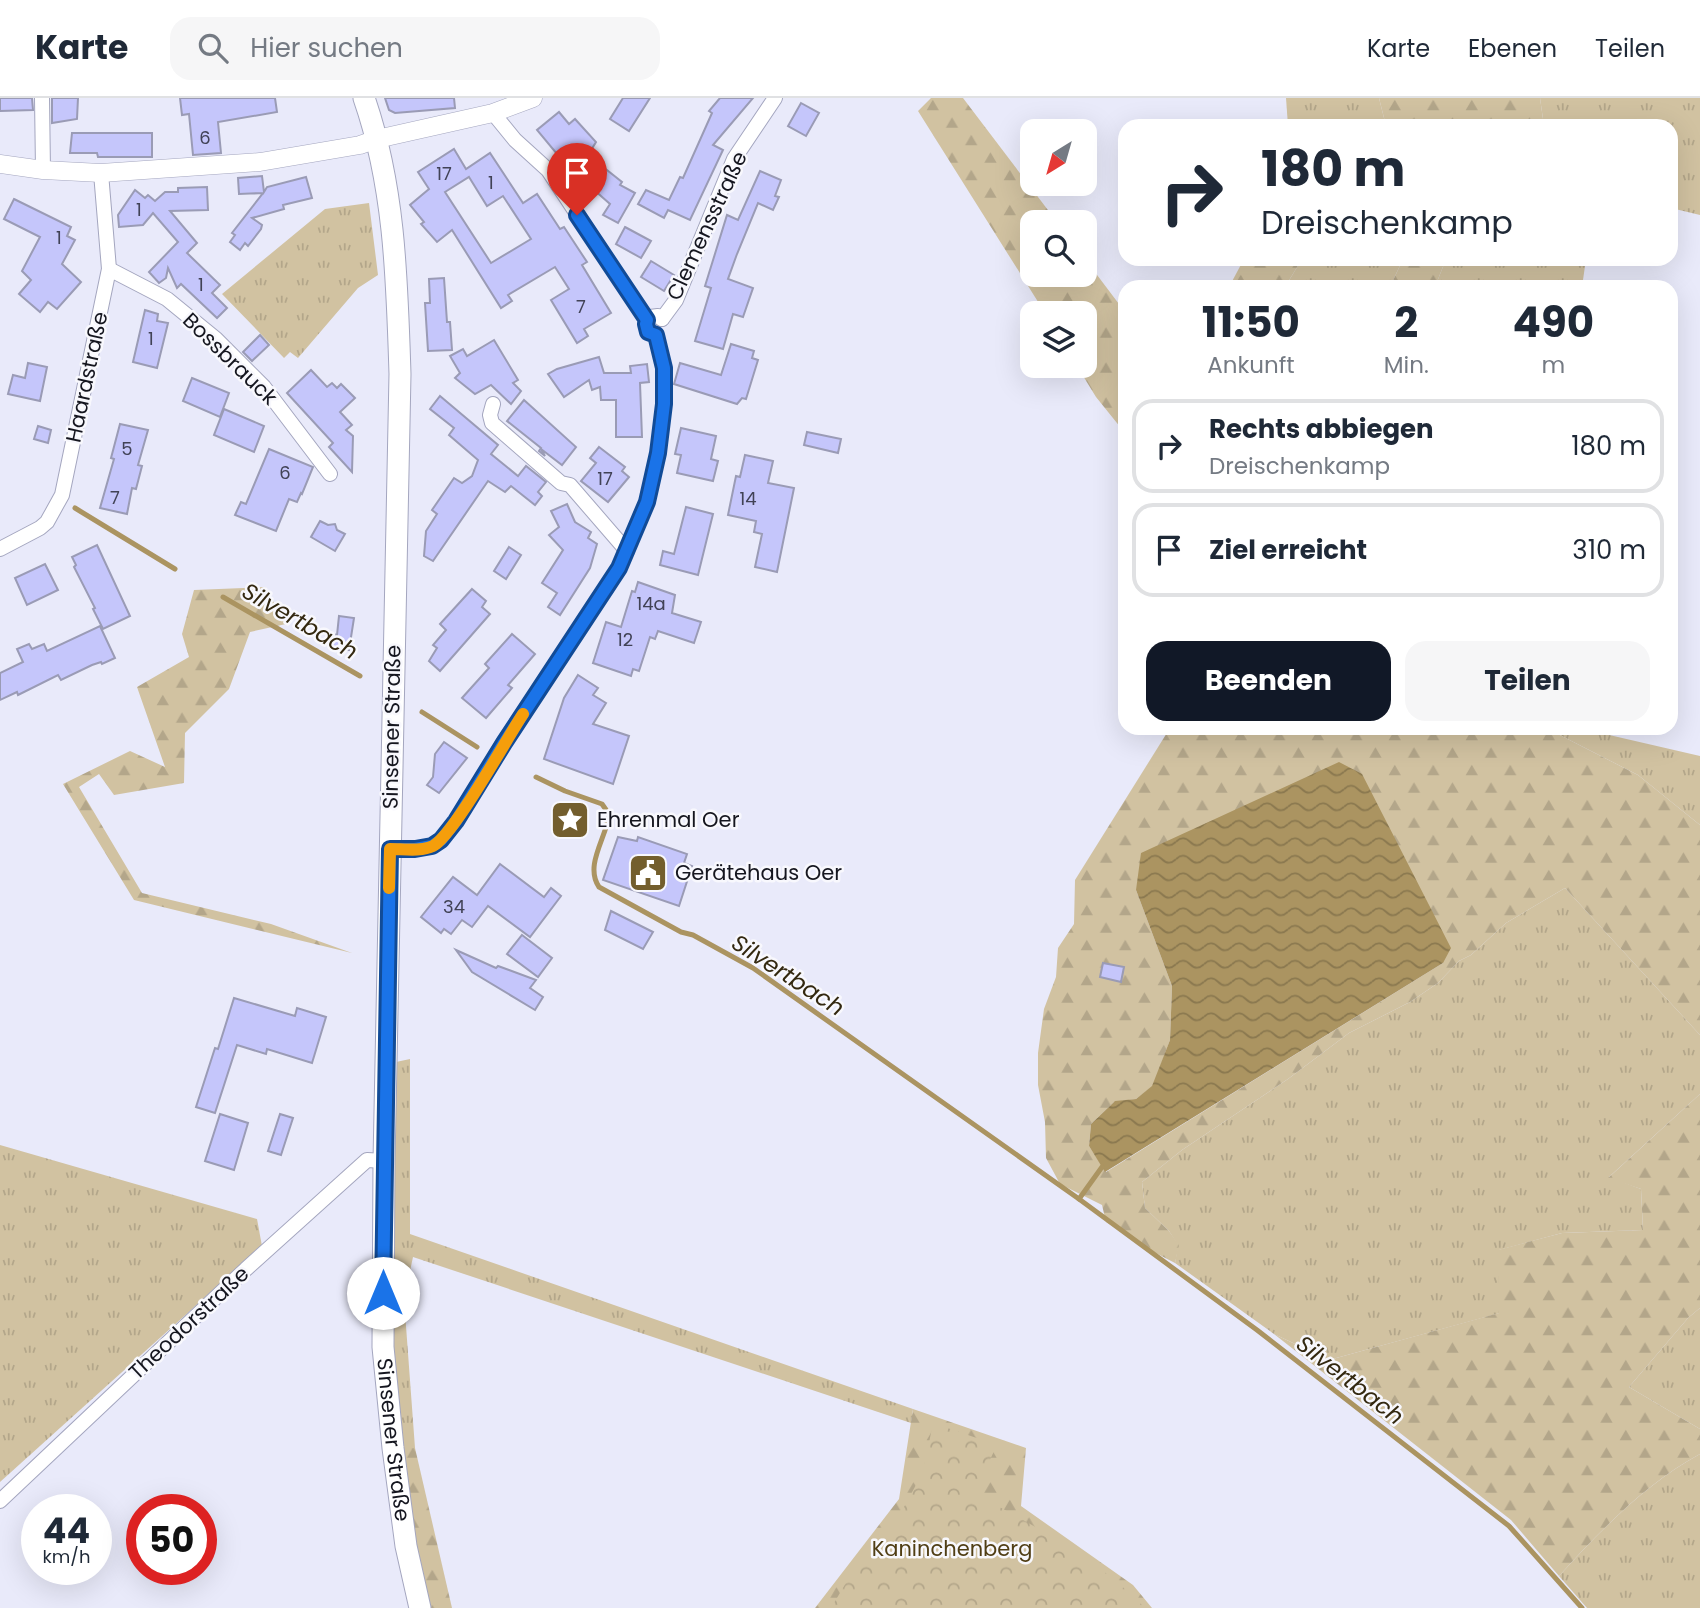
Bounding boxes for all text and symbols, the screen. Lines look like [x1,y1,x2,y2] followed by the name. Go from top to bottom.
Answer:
[170,17,660,80] search box
[35,24,128,71] text: Karte
[194,29,232,67] icon: search
[250,30,403,66] text: Hier suchen
[1367,32,1430,65] text: Karte
[1468,32,1557,65] text: Ebenen
[1595,32,1665,65] text: Teilen
[1020,119,1097,196] north arrow
[1020,119,1097,378] map controls
[199,125,211,150] house number: 6
[1261,135,1405,203] text: 180 m
[547,143,607,215] pin
[659,147,754,305] street label: Clemensstraße
[1146,147,1237,238] icon: right
[558,154,596,192] icon: arrive
[436,161,452,186] house number: 17
[488,170,494,195] house number: 1
[136,197,142,222] house number: 1
[1261,200,1513,245] text: Dreischenkamp
[1020,210,1097,287] button: search
[56,225,62,250] house number: 1
[198,272,204,297] house number: 1
[1202,293,1300,352] text: 11:50
[1394,293,1418,352] text: 2
[1513,293,1594,352] text: 490
[576,294,586,319] house number: 7
[1020,301,1097,378] button: layers
[177,306,284,411] street label: Bossbrauck
[59,309,115,445] street label: Haardstraße
[148,326,154,351] house number: 1
[1207,349,1295,381] text: Ankunft
[1384,349,1429,381] text: Min.
[1542,349,1565,381] text: m
[1209,411,1434,447] text: Rechts abbiegen
[1150,427,1188,465] icon: right
[1571,428,1646,464] text: 180 m
[121,436,133,461] house number: 5
[1209,450,1390,482] text: Dreischenkamp
[279,460,291,485] house number: 6
[597,466,613,491] house number: 17
[110,485,120,510] house number: 7
[739,486,757,511] house number: 14
[1150,531,1188,569] icon: arrive
[1209,532,1367,568] text: Ziel erreicht
[1572,532,1646,568] text: 310 m
[236,575,364,667] water label: Silvertbach
[636,591,666,616] house number: 14a
[617,627,633,652] house number: 12
[1146,641,1391,721] button: Beenden
[1405,641,1650,721] button: Teilen
[376,645,407,809] street label: Sinsener Straße
[549,799,591,841] place icon: Ehrenmal Oer
[597,805,740,834] place label: Ehrenmal Oer
[627,852,669,894] public building icon: Gerätehaus Oer
[675,858,842,887] place label: Gerätehaus Oer
[443,894,465,919] house number: 34
[725,927,851,1023] water label: Silvertbach
[346,1256,420,1330] position arrow
[122,1259,255,1386] street label: Theodorstraße
[1289,1328,1411,1432] water label: Silvertbach
[370,1357,418,1523] street label: Sinsener Straße
[126,1494,217,1585] speed limit sign: 50
[43,1506,90,1555] text: 44
[872,1534,1032,1563] park label: Kaninchenberg
[43,1544,90,1569] text: km/h

